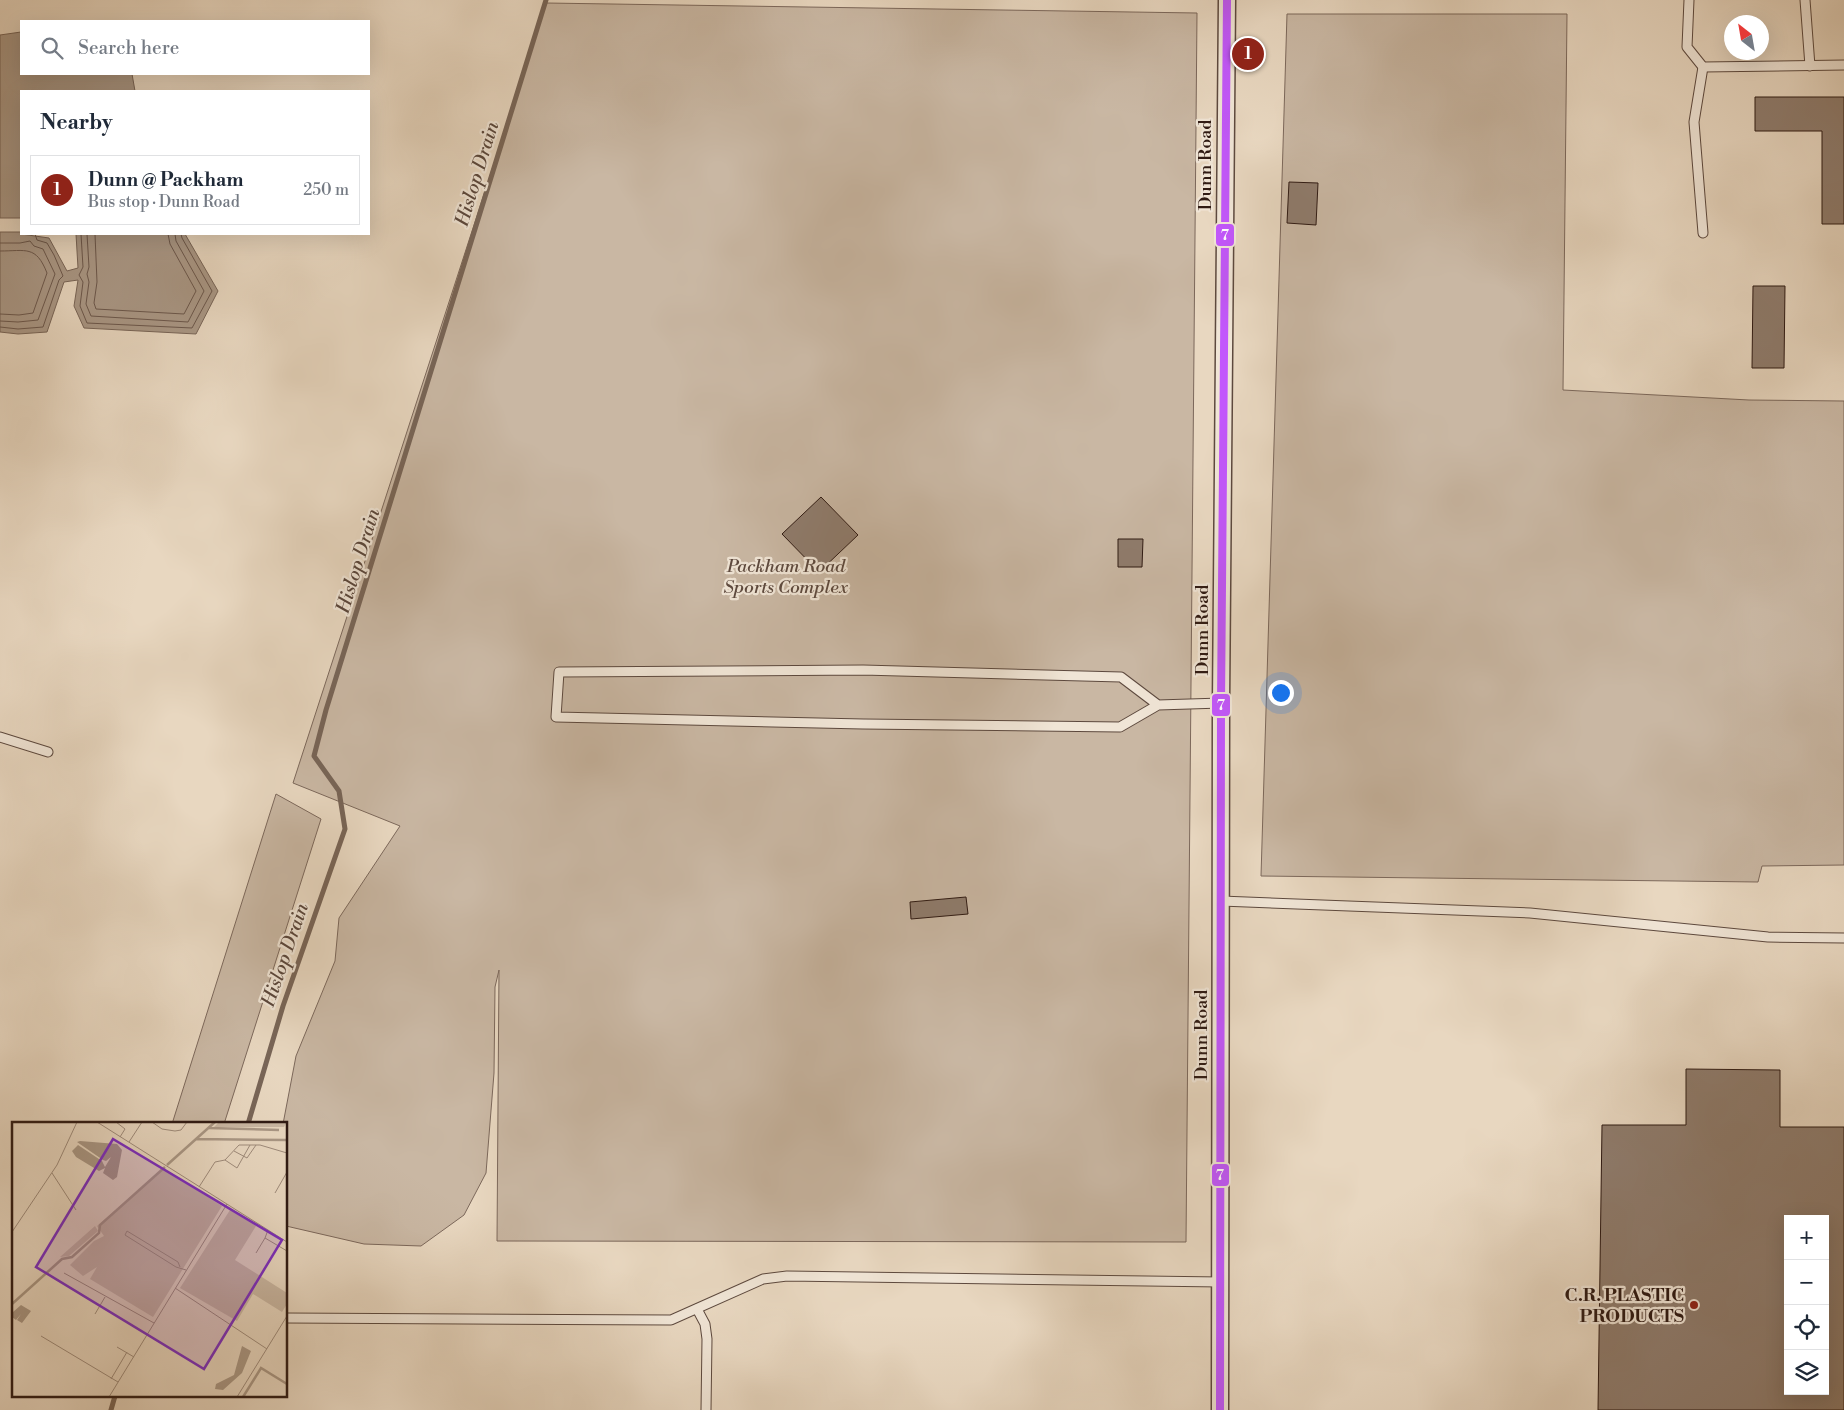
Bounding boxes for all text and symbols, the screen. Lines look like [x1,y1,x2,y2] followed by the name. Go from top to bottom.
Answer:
[1724,15,1769,60] north arrow
[20,20,370,75] search box
[38,34,66,62] icon: search
[1232,35,1264,73] pin: 1
[78,36,179,60] text: Search here
[40,110,113,136] text: Nearby
[449,118,504,230] water label: Hislop Drain
[1194,119,1217,211] street label: Dunn Road
[88,168,244,192] text: Dunn @ Packham
[53,180,61,200] text: 1
[303,180,349,200] text: 250 m
[88,192,240,212] text: Bus stop · Dunn Road
[1215,223,1235,247] line badge: 7
[1221,227,1230,245] text: 7
[330,505,385,617] water label: Hislop Drain
[723,555,849,599] park label: Packham Road Sports Complex
[1191,584,1214,676] street label: Dunn Road
[1268,680,1294,706] your location
[1211,693,1231,717] line badge: 7
[1217,697,1226,715] text: 7
[256,900,314,1011] water label: Hislop Drain
[1190,989,1213,1081] street label: Dunn Road
[12,1122,288,1398] inset map
[1211,1163,1230,1187] line badge: 7
[1216,1167,1225,1185] text: 7
[1784,1215,1829,1395] map controls
[1784,1215,1829,1260] button: +
[1784,1260,1829,1305] button: −
[1565,1284,1684,1328] place label: C.R. PLASTIC PRODUCTS
[1688,1299,1700,1311] marker: C.R. PLASTIC PRODUCTS
[1784,1305,1829,1350] button: locate
[1784,1350,1829,1395] button: layers

